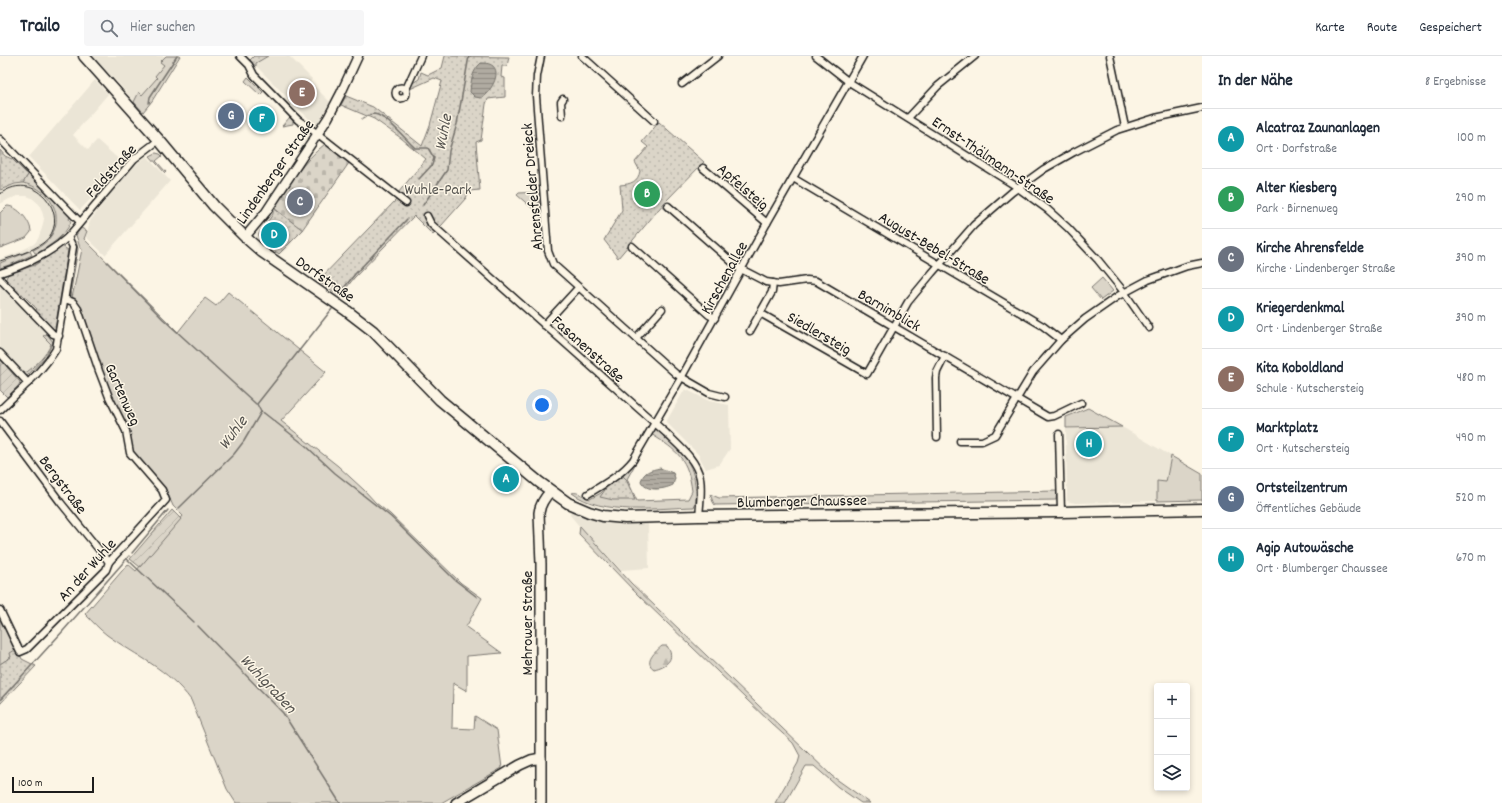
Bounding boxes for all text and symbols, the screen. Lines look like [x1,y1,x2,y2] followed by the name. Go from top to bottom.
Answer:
[84,10,364,46] search box
[20,14,60,41] text: Trailo
[98,17,120,39] icon: search
[130,17,195,39] text: Hier suchen
[1315,18,1345,38] text: Karte
[1367,18,1397,38] text: Route
[1419,18,1482,38] text: Gespeichert
[1218,70,1293,94] text: In der Nähe
[1425,73,1486,92] text: 8 Ergebnisse
[289,78,315,108] pin: E
[218,101,244,131] pin: G
[249,104,275,134] pin: F
[430,111,460,153] water label: Wuhle
[926,111,1059,211] street label: Ernst-Thälmann-Straße
[231,115,321,230] street label: Lindenberger Straße
[1256,118,1380,140] text: Alcatraz Zaunanlagen
[516,122,551,252] street label: Ahrensfelder Dreieck
[1227,129,1235,148] text: A
[1457,129,1486,148] text: 100 m
[81,140,143,204] street label: Feldstraße
[1256,140,1337,159] text: Ort · Dorfstraße
[711,159,773,217] street label: Apfelsteig
[1256,178,1337,200] text: Alter Kiesberg
[405,179,472,202] park label: Wuhle-Park
[634,179,660,209] pin: B
[287,187,313,217] pin: C
[1228,189,1234,208] text: B
[1455,189,1486,208] text: 290 m
[1256,200,1338,219] text: Park · Birnenweg
[874,207,994,292] street label: August-Bebel-Straße
[261,220,287,250] pin: D
[696,237,755,319] street label: Kirschenallee
[1256,238,1364,260] text: Kirche Ahrensfelde
[1228,249,1234,268] text: C
[1455,249,1486,268] text: 390 m
[290,251,359,309] street label: Dorfstraße
[1256,260,1395,279] text: Kirche · Lindenberger Straße
[853,284,924,338] street label: Barnimblick
[1256,298,1344,320] text: Kriegerdenkmal
[782,306,855,362] street label: Siedlersteig
[1228,309,1234,328] text: D
[1455,309,1486,328] text: 390 m
[546,311,629,389] street label: Fasanenstraße
[1256,320,1382,339] text: Ort · Lindenberger Straße
[1256,358,1344,380] text: Kita Koboldland
[98,360,146,430] street label: Gartenweg
[1228,369,1234,388] text: E
[1456,369,1486,388] text: 480 m
[1256,380,1364,399] text: Schule · Kutschersteig
[532,395,552,415] your location
[214,411,256,456] water label: Wuhle
[1256,418,1318,440] text: Marktplatz
[1076,429,1102,459] pin: H
[1228,429,1234,448] text: F
[1456,429,1486,448] text: 490 m
[1256,440,1350,459] text: Ort · Kutschersteig
[32,451,92,520] street label: Bergstraße
[493,464,519,494] pin: A
[1256,478,1348,500] text: Ortsteilzentrum
[1228,489,1234,508] text: G
[1455,489,1486,508] text: 520 m
[737,490,867,515] street label: Blumberger Chaussee
[1256,500,1361,519] text: Öffentliches Gebäude
[53,534,123,607] street label: An der Wuhle
[1256,538,1354,560] text: Agip Autowäsche
[1228,549,1234,568] text: H
[1456,549,1486,568] text: 670 m
[1256,560,1388,579] text: Ort · Blumberger Chaussee
[517,571,540,675] street label: Mehrower Straße
[233,650,301,721] water label: Wuhlgraben
[1154,683,1190,791] map controls
[1154,683,1190,719] button: +
[1154,719,1190,755] button: −
[1154,755,1190,791] button: layers
[12,775,94,794] scale bar
[18,776,42,792] text: 100 m

